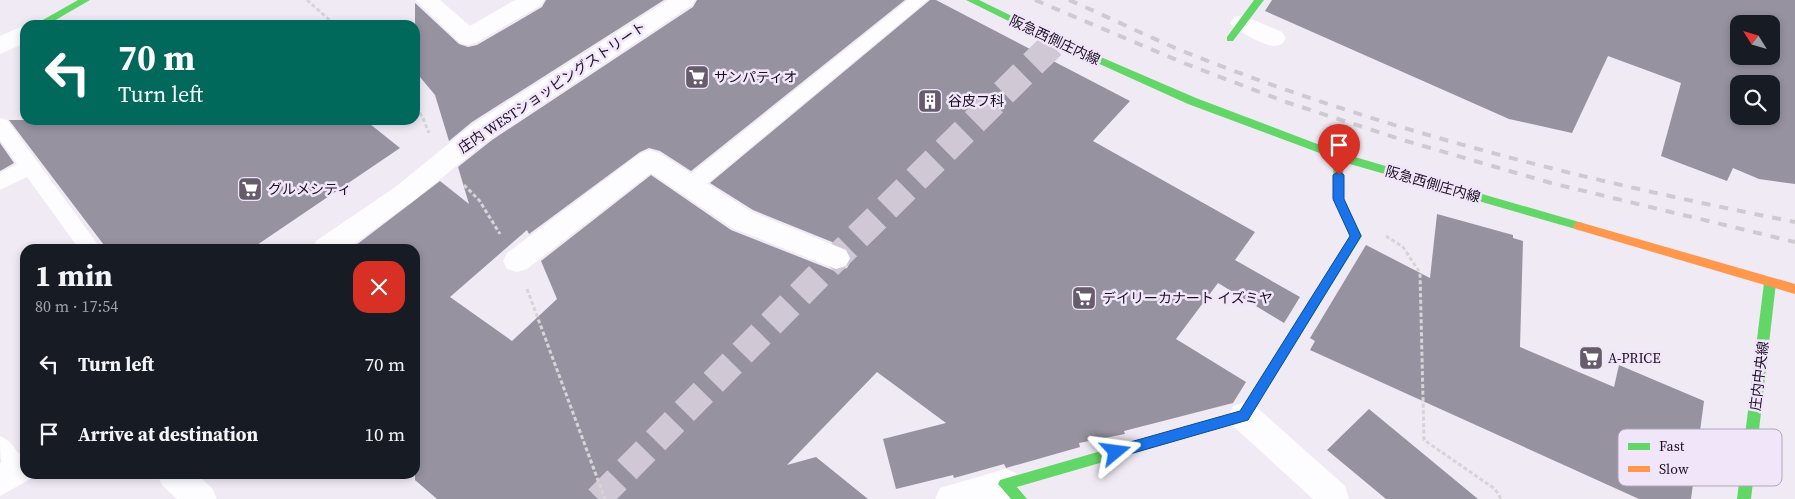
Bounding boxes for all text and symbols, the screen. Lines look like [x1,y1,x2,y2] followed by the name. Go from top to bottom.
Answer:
[1006,10,1104,70] street label: 阪急西側庄内線
[1730,15,1780,65] north arrow
[1730,15,1780,125] map controls
[454,16,650,158] street label: 庄内 WESTショッピングストリート
[118,34,195,82] text: 70 m
[35,40,100,105] icon: left
[684,64,710,90] supermarket icon: サンパティオ
[714,67,797,87] place label: サンパティオ
[1730,75,1780,125] button: search
[118,79,203,109] text: Turn left
[917,88,943,114] building icon: 谷皮フ科
[948,91,1004,111] place label: 谷皮フ科
[1318,124,1360,175] pin
[1325,131,1353,159] icon: arrive
[1383,161,1483,207] street label: 阪急西側庄内線
[237,176,263,202] supermarket icon: グルメシティ
[268,179,351,199] place label: グルメシティ
[35,255,113,296] text: 1 min
[353,261,405,313] button: close
[1071,285,1097,311] supermarket icon: デイリーカナート イズミヤ
[1102,288,1273,308] place label: デイリーカナート イズミヤ
[35,295,118,317] text: 80 m · 17:54
[1745,340,1773,412] street label: 庄内中央線
[1578,345,1604,371] supermarket icon: A-PRICE
[1608,348,1661,368] place label: A-PRICE
[35,350,63,378] icon: left
[78,351,154,377] text: Turn left
[364,351,405,377] text: 70 m
[35,420,63,448] icon: arrive
[78,421,258,447] text: Arrive at destination
[364,421,405,447] text: 10 m
[1089,425,1141,477] position arrow
[1618,429,1782,486] legend
[1659,436,1685,456] text: Fast
[1659,459,1689,479] text: Slow

